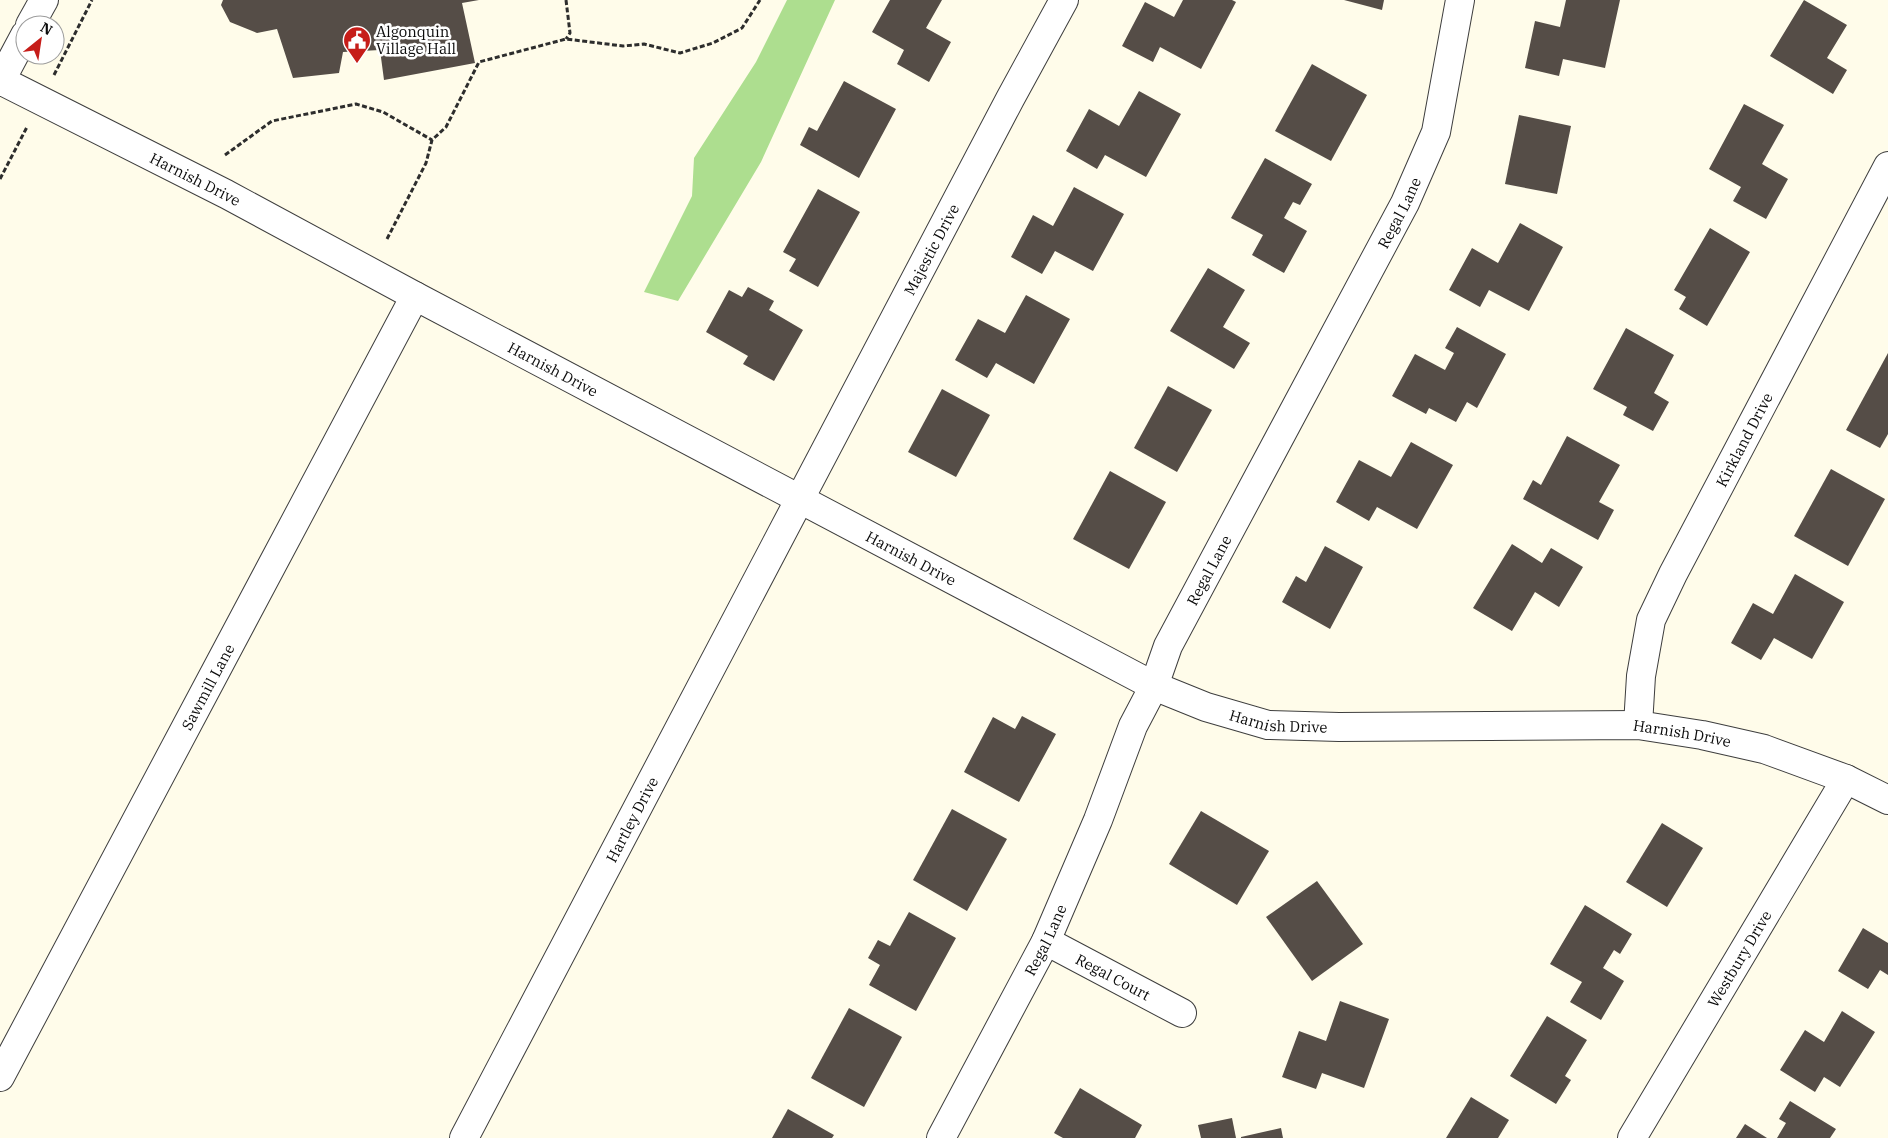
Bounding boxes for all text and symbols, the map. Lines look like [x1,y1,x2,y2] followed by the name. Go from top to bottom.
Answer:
[15,15,65,65] north arrow
[37,18,56,39] text: N
[376,22,456,58] place label: Algonquin Village Hall
[342,25,372,64] public building icon: Algonquin Village Hall
[147,148,244,210] street label: Harnish Drive
[1373,174,1425,251] street label: Regal Lane
[899,200,963,298] street label: Majestic Drive
[505,337,601,400] street label: Harnish Drive
[1711,389,1776,490] street label: Kirkland Drive
[863,526,959,589] street label: Harnish Drive
[1182,532,1235,608] street label: Regal Lane
[177,640,238,733] street label: Sawmill Lane
[1227,705,1328,736] street label: Harnish Drive
[1632,715,1733,751] street label: Harnish Drive
[601,773,662,865] street label: Hartley Drive
[1020,901,1070,979] street label: Regal Lane
[1703,907,1775,1010] street label: Westbury Drive
[1073,949,1154,1004] street label: Regal Court

